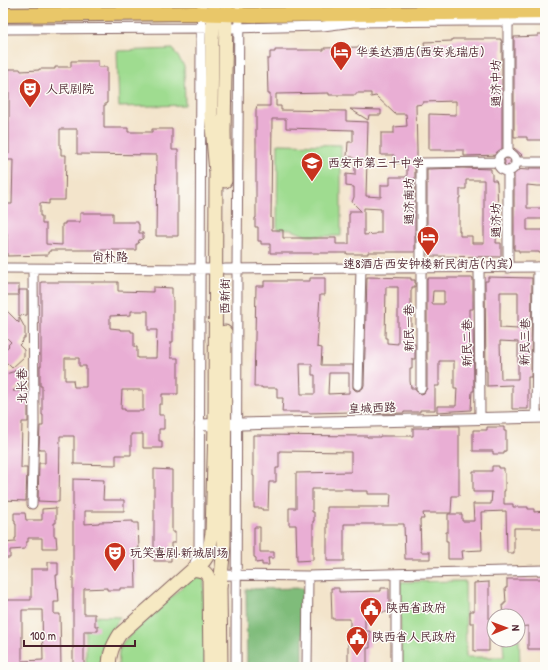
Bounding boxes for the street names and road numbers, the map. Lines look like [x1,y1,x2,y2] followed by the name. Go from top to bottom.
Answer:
[487,59,504,107] street label: 通济中坊
[400,177,417,225] street label: 通济南坊
[487,202,504,238] street label: 通济坊
[92,248,128,265] street label: 尚朴路
[216,278,233,314] street label: 西新街
[400,304,417,352] street label: 新民一巷
[516,318,533,366] street label: 新民三巷
[458,319,475,367] street label: 新民二巷
[13,368,30,404] street label: 北长巷
[348,398,396,417] street label: 皇城西路

